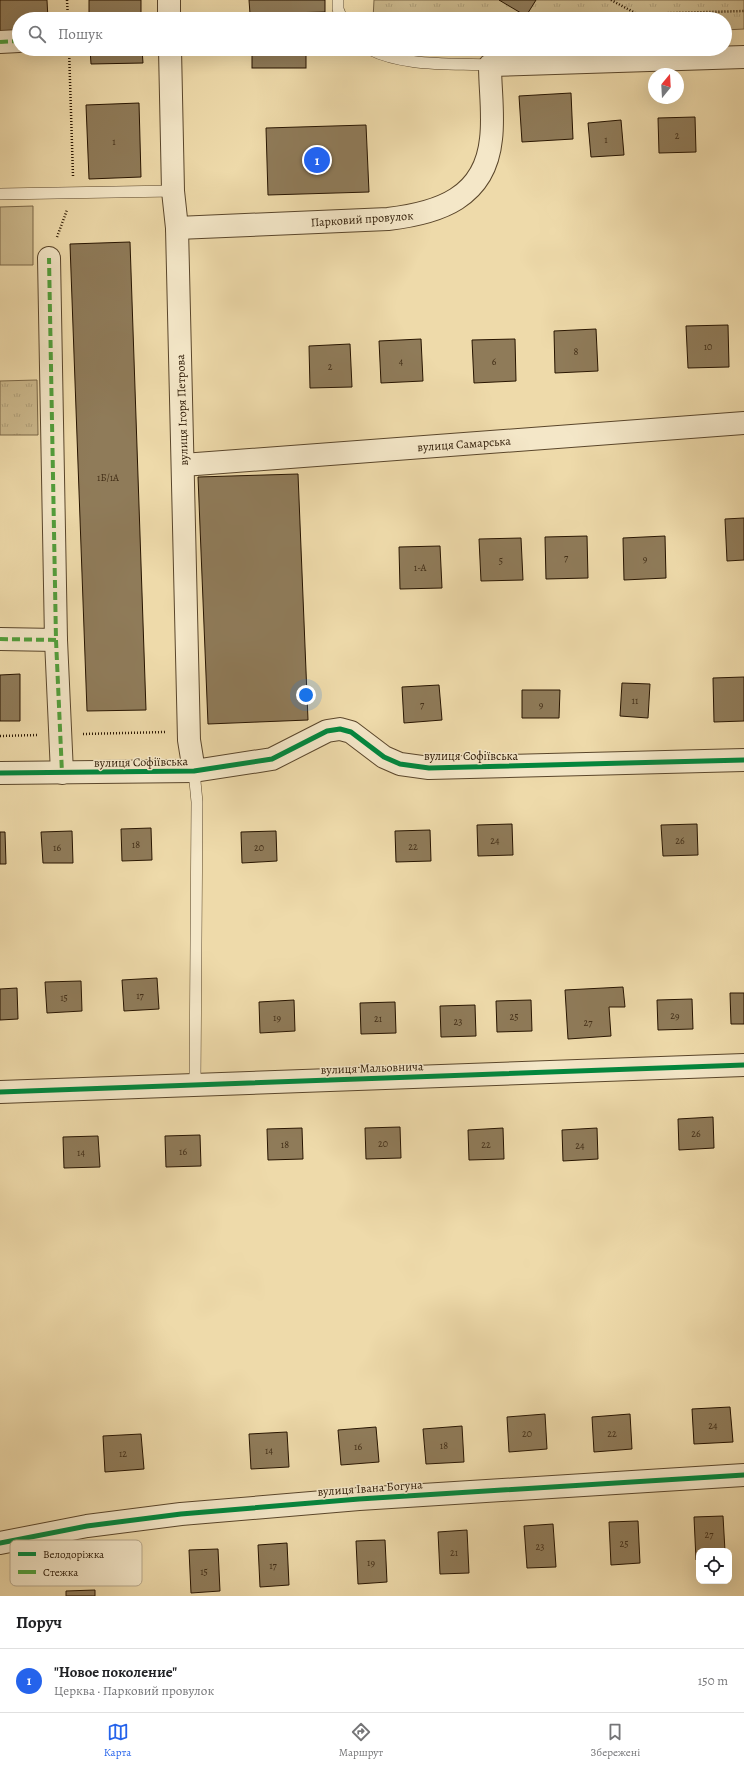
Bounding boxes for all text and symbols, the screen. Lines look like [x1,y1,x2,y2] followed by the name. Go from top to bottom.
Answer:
[12,12,732,56] search box
[26,23,48,45] icon: search
[58,24,103,44] text: Пошук
[648,68,684,104] north arrow
[675,129,680,142] house number: 2
[604,133,608,146] house number: 1
[112,135,116,148] house number: 1
[304,145,330,175] pin: 1
[310,207,414,231] street label: Парковий провулок
[704,340,712,353] house number: 10
[574,345,579,358] house number: 8
[172,354,192,466] street label: вулиця Ігоря Петрова
[399,355,404,368] house number: 4
[492,355,497,368] house number: 6
[328,360,333,373] house number: 2
[417,433,512,455] street label: вулиця Самарська
[97,471,119,484] house number: 1Б/1А
[564,551,569,564] house number: 7
[643,552,648,565] house number: 9
[499,554,503,567] house number: 5
[414,561,426,574] house number: 1-А
[296,685,316,705] your location
[632,694,639,707] house number: 11
[420,698,425,711] house number: 7
[539,698,544,711] house number: 9
[424,748,518,764] street label: вулиця Софіївська
[94,753,189,771] street label: вулиця Софіївська
[490,834,500,847] house number: 24
[675,834,685,847] house number: 26
[132,838,140,851] house number: 18
[408,840,418,853] house number: 22
[53,841,61,854] house number: 16
[254,841,264,854] house number: 20
[136,989,145,1002] house number: 17
[60,991,68,1004] house number: 15
[670,1009,680,1022] house number: 29
[509,1010,519,1023] house number: 25
[273,1011,281,1024] house number: 19
[374,1012,383,1025] house number: 21
[454,1015,462,1028] house number: 23
[584,1016,593,1029] house number: 27
[320,1058,424,1078] street label: вулиця Мальовнича
[691,1127,701,1140] house number: 26
[378,1137,388,1150] house number: 20
[281,1138,289,1151] house number: 18
[481,1138,491,1151] house number: 22
[575,1139,585,1152] house number: 24
[179,1145,187,1158] house number: 16
[77,1146,85,1159] house number: 14
[708,1419,718,1432] house number: 24
[522,1427,532,1440] house number: 20
[607,1427,617,1440] house number: 22
[440,1439,448,1452] house number: 18
[354,1440,362,1453] house number: 16
[265,1444,273,1457] house number: 14
[119,1447,127,1460] house number: 12
[317,1476,424,1500] street label: вулиця Івана Богуна
[705,1528,714,1541] house number: 27
[619,1537,629,1550] house number: 25
[10,1540,142,1586] legend
[536,1540,544,1553] house number: 23
[450,1546,459,1559] house number: 21
[43,1547,105,1562] text: Велодоріжка
[696,1548,732,1584] map controls
[696,1548,732,1584] button: locate
[367,1556,375,1569] house number: 19
[269,1559,278,1572] house number: 17
[43,1565,79,1580] text: Стежка
[200,1565,208,1578] house number: 15
[16,1611,62,1634] text: Поруч
[54,1662,177,1682] text: "Новое поколение"
[27,1672,31,1689] text: 1
[698,1672,728,1689] text: 150 m
[54,1682,214,1699] text: Церква · Парковий провулок
[104,1721,131,1760] tab: Карта
[339,1721,383,1760] tab: Маршрут
[591,1721,640,1760] tab: Збережені

